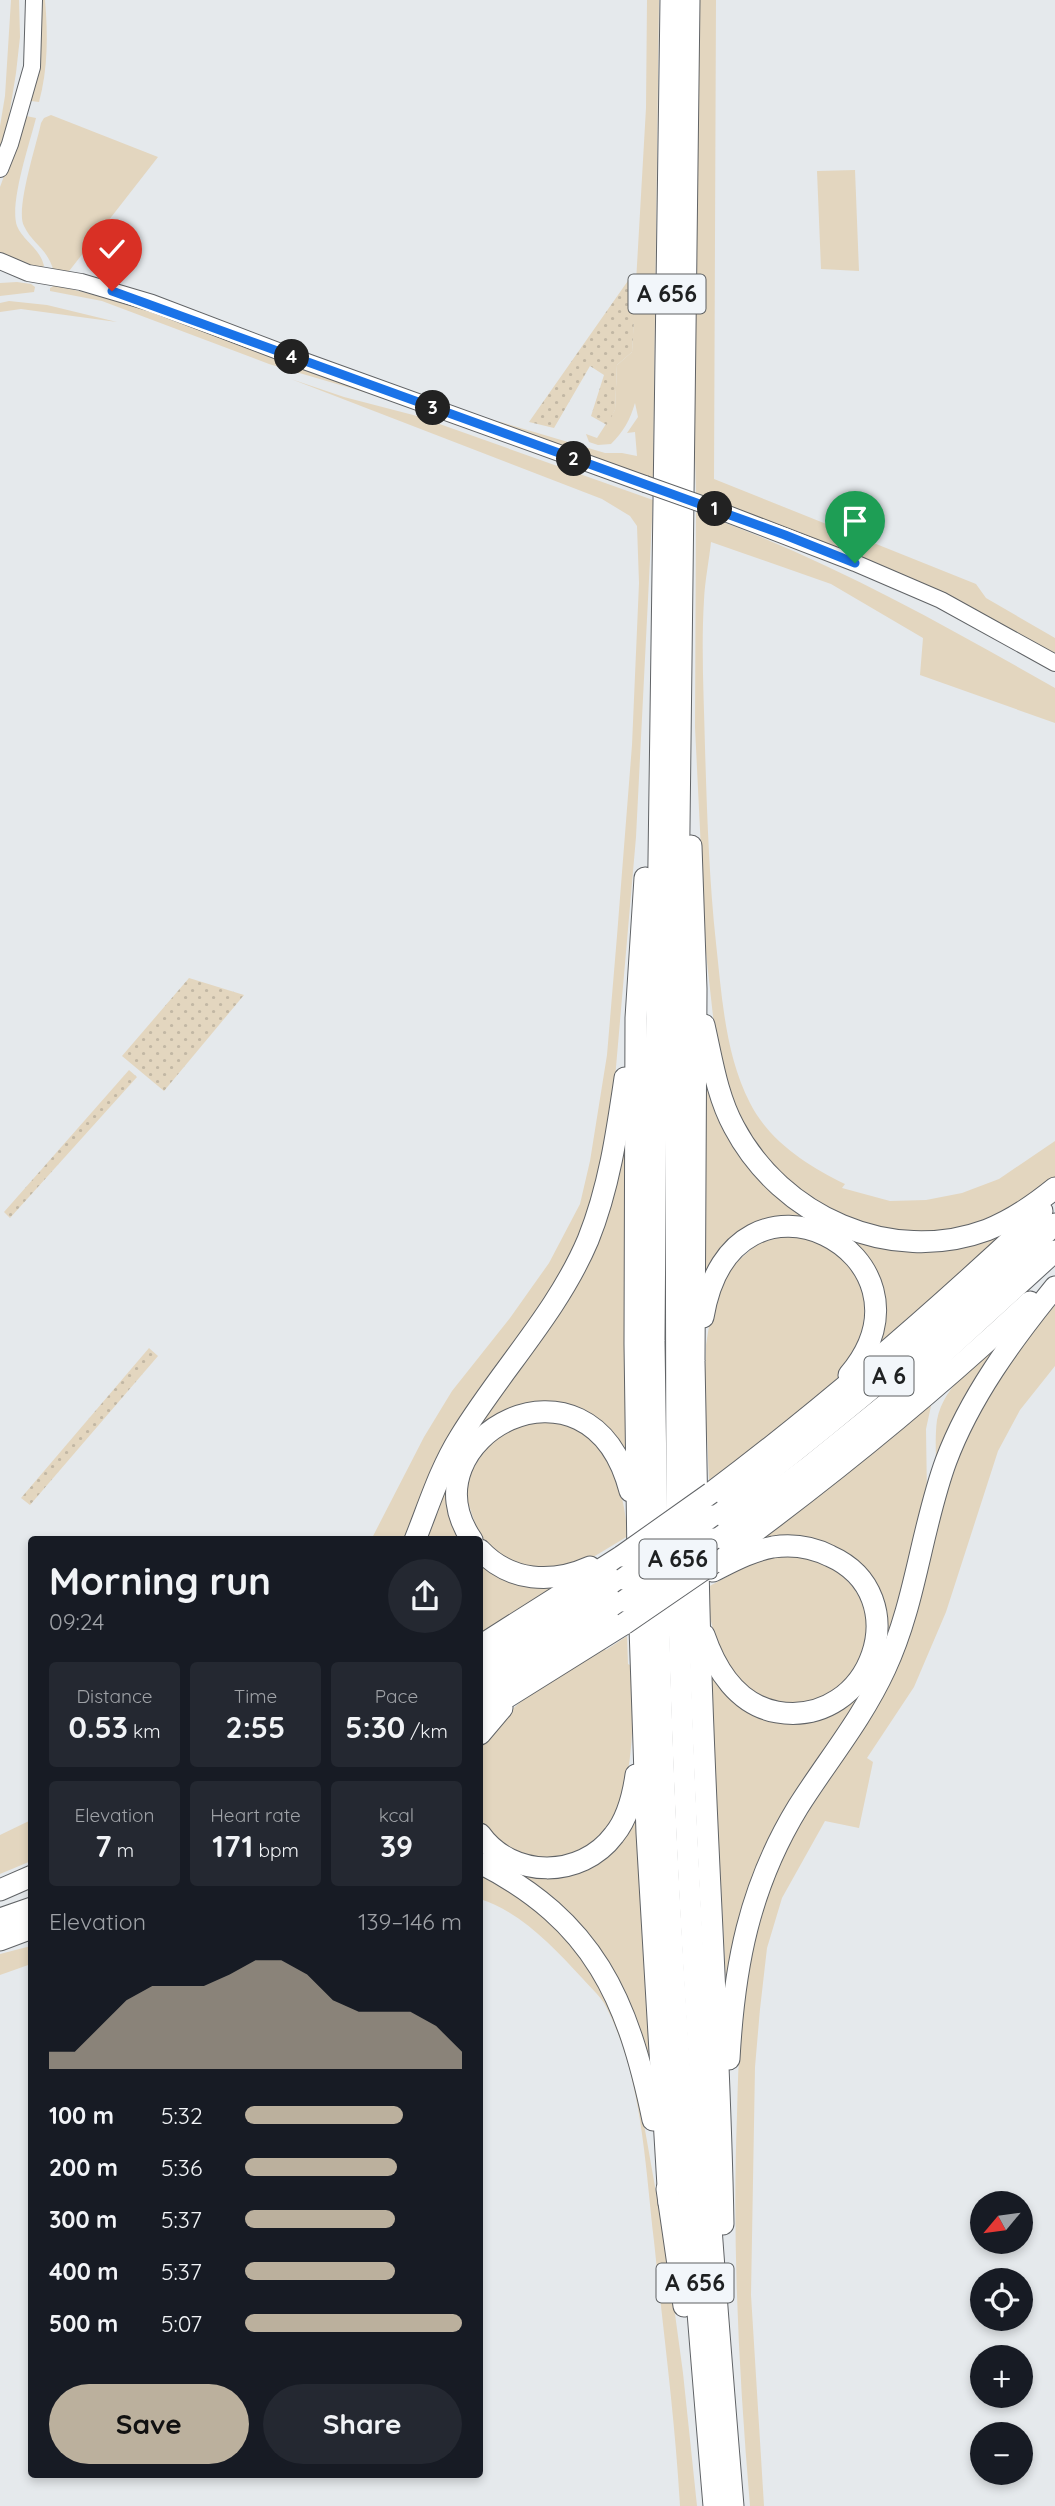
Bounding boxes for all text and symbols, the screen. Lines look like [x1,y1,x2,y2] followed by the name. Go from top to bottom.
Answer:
[82,219,142,291] pin
[93,230,131,268] icon: check
[628,274,706,314] road number: A 656
[274,340,310,374] pin: 4
[286,344,297,368] text: 4
[416,390,450,426] pin: 3
[427,395,438,419] text: 3
[556,442,592,476] pin: 2
[568,446,579,470] text: 2
[698,491,732,526] pin: 1
[825,491,885,563] pin
[711,496,718,520] text: 1
[836,502,874,540] icon: arrive
[864,1357,914,1396] road number: A 6
[640,1540,716,1578] road number: A 656
[49,1557,271,1605] text: Morning run
[388,1559,462,1633] button: share
[49,1607,104,1636] text: 09:24
[76,1684,153,1708] text: Distance
[234,1684,277,1708] text: Time
[375,1684,418,1708] text: Pace
[69,1708,128,1746] text: 0.53
[226,1708,285,1746] text: 2:55
[345,1708,405,1746] text: 5:30
[128,1719,160,1743] text: km
[405,1719,448,1743] text: /km
[74,1803,155,1827] text: Elevation
[210,1803,301,1827] text: Heart rate
[379,1803,414,1827] text: kcal
[95,1827,111,1865] text: 7
[212,1827,253,1865] text: 171
[380,1827,413,1865] text: 39
[111,1838,134,1862] text: m
[253,1838,299,1862] text: bpm
[49,1907,146,1936] text: Elevation
[358,1907,462,1936] text: 139–146 m
[49,2101,114,2130] text: 100 m
[161,2101,203,2130] text: 5:32
[49,2153,118,2182] text: 200 m
[161,2153,202,2182] text: 5:36
[970,2191,1032,2254] north arrow
[970,2191,1033,2485] map controls
[49,2205,117,2234] text: 300 m
[161,2205,202,2234] text: 5:37
[49,2257,118,2286] text: 400 m
[161,2257,202,2286] text: 5:37
[656,2264,734,2302] road number: A 656
[970,2268,1033,2331] button: locate
[49,2309,118,2338] text: 500 m
[161,2309,202,2338] text: 5:07
[970,2345,1033,2408] button: +
[49,2384,249,2464] button: Save
[263,2384,462,2464] button: Share
[970,2422,1033,2485] button: −

